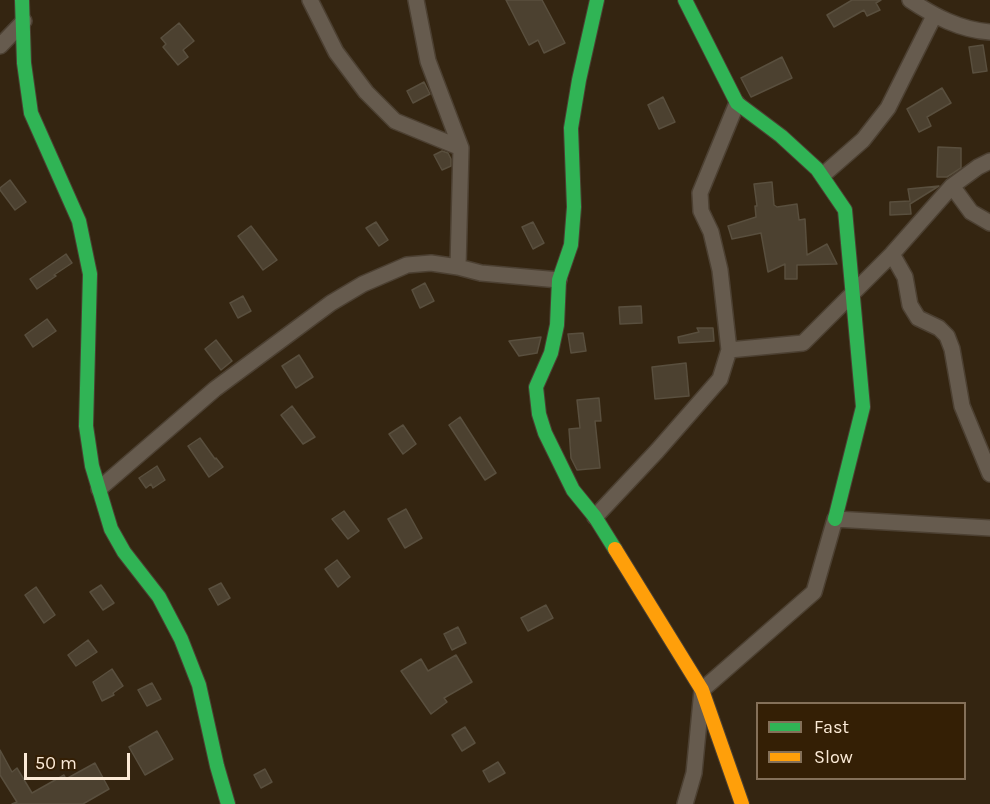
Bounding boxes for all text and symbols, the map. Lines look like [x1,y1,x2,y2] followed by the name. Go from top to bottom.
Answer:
[756,702,966,780] legend
[814,716,849,738] text: Fast
[27,741,134,779] scale bar
[814,746,853,768] text: Slow
[35,752,77,774] text: 50 m

